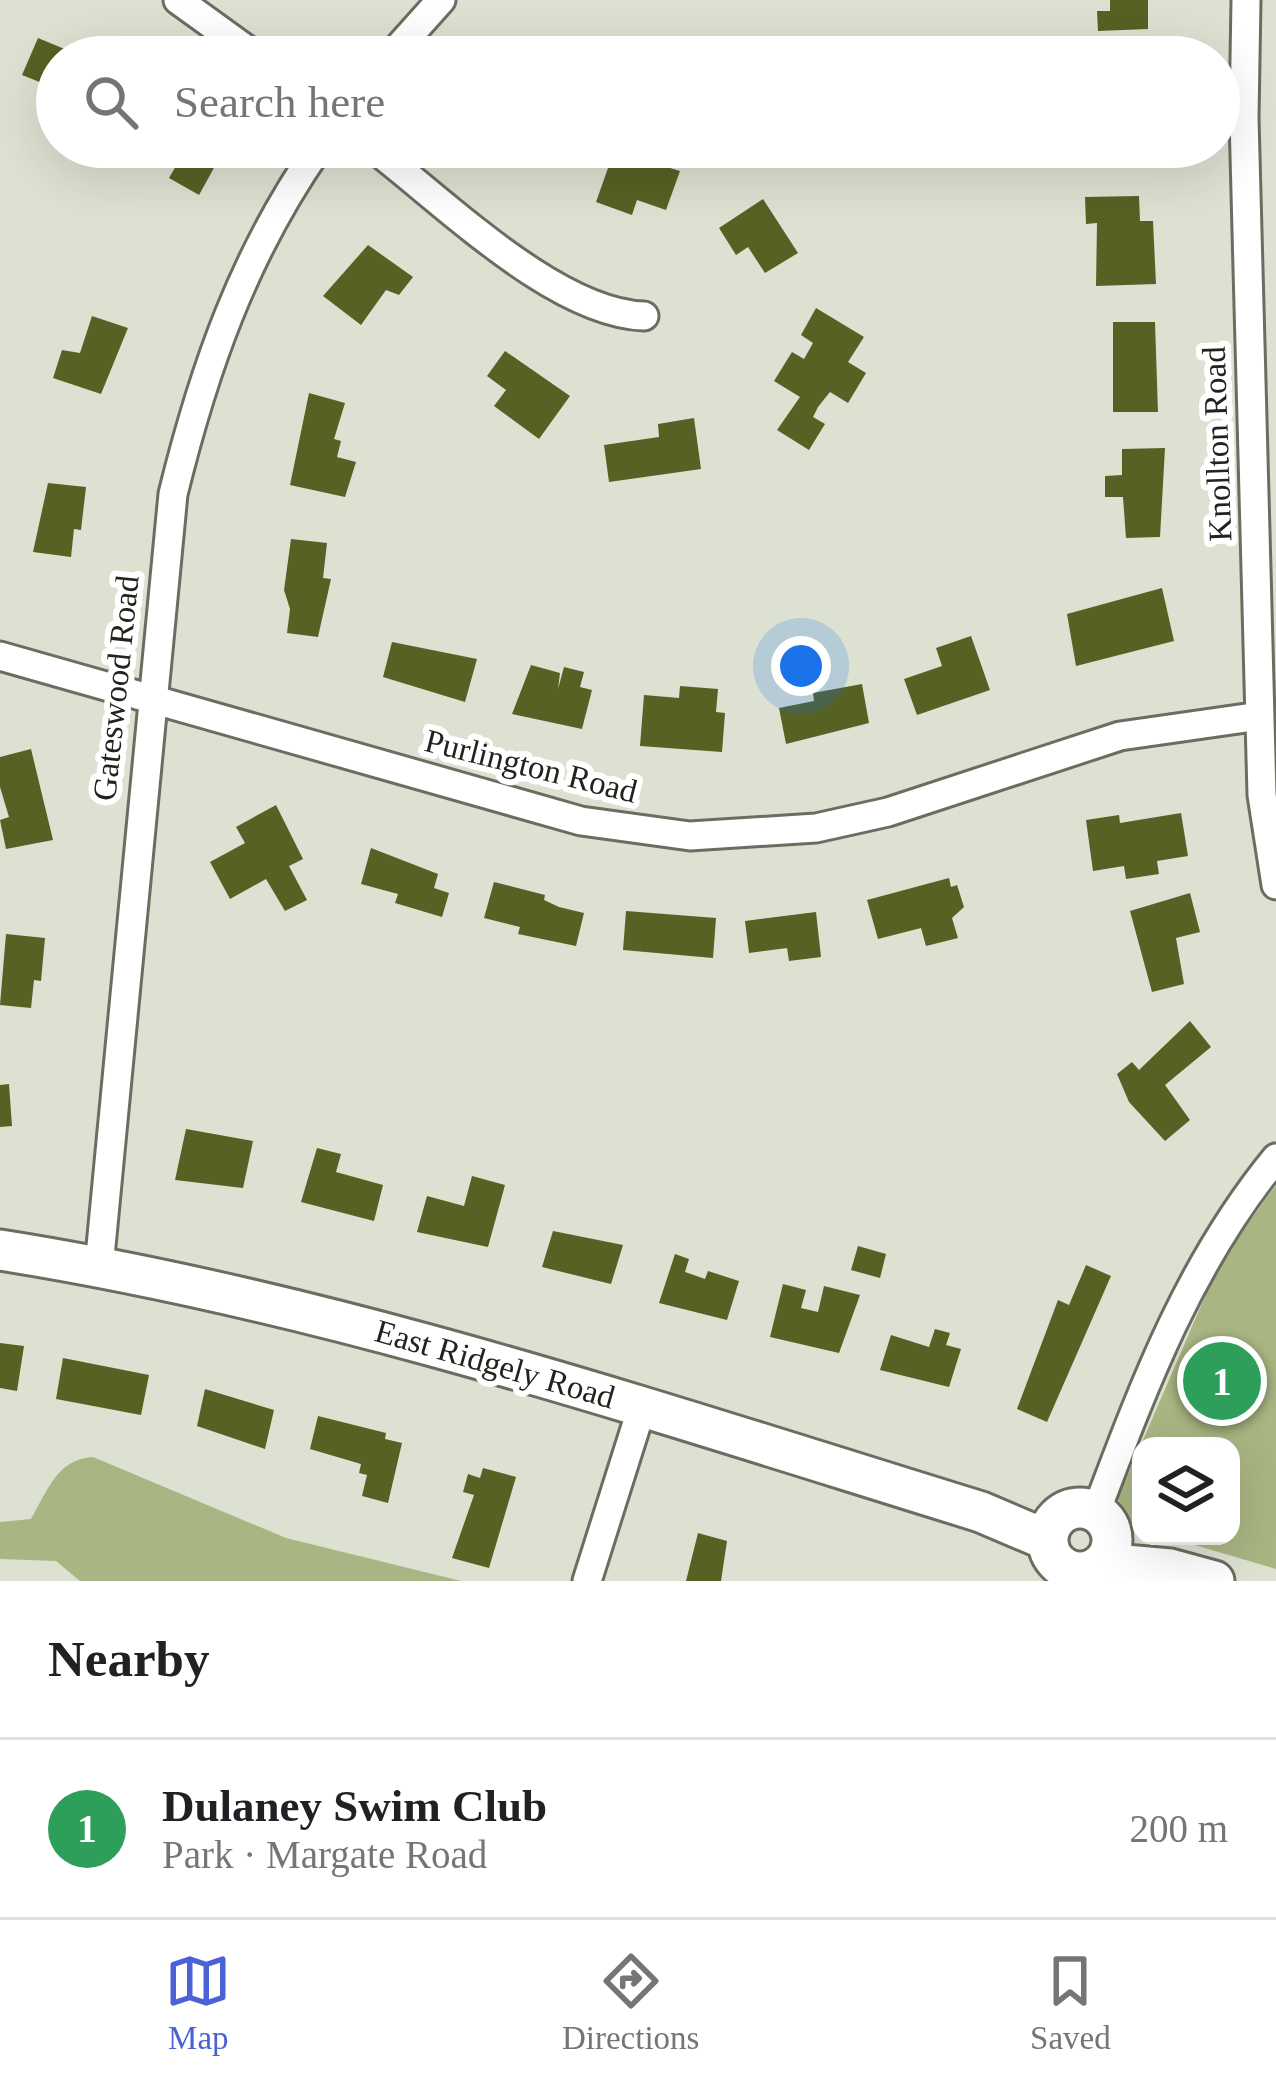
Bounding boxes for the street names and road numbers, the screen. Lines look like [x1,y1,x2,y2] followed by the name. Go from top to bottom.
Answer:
[1196,345,1238,542] street label: Knollton Road
[86,573,146,802] street label: Gateswood Road
[421,722,641,810] street label: Purlington Road
[371,1313,619,1416] street label: East Ridgely Road

